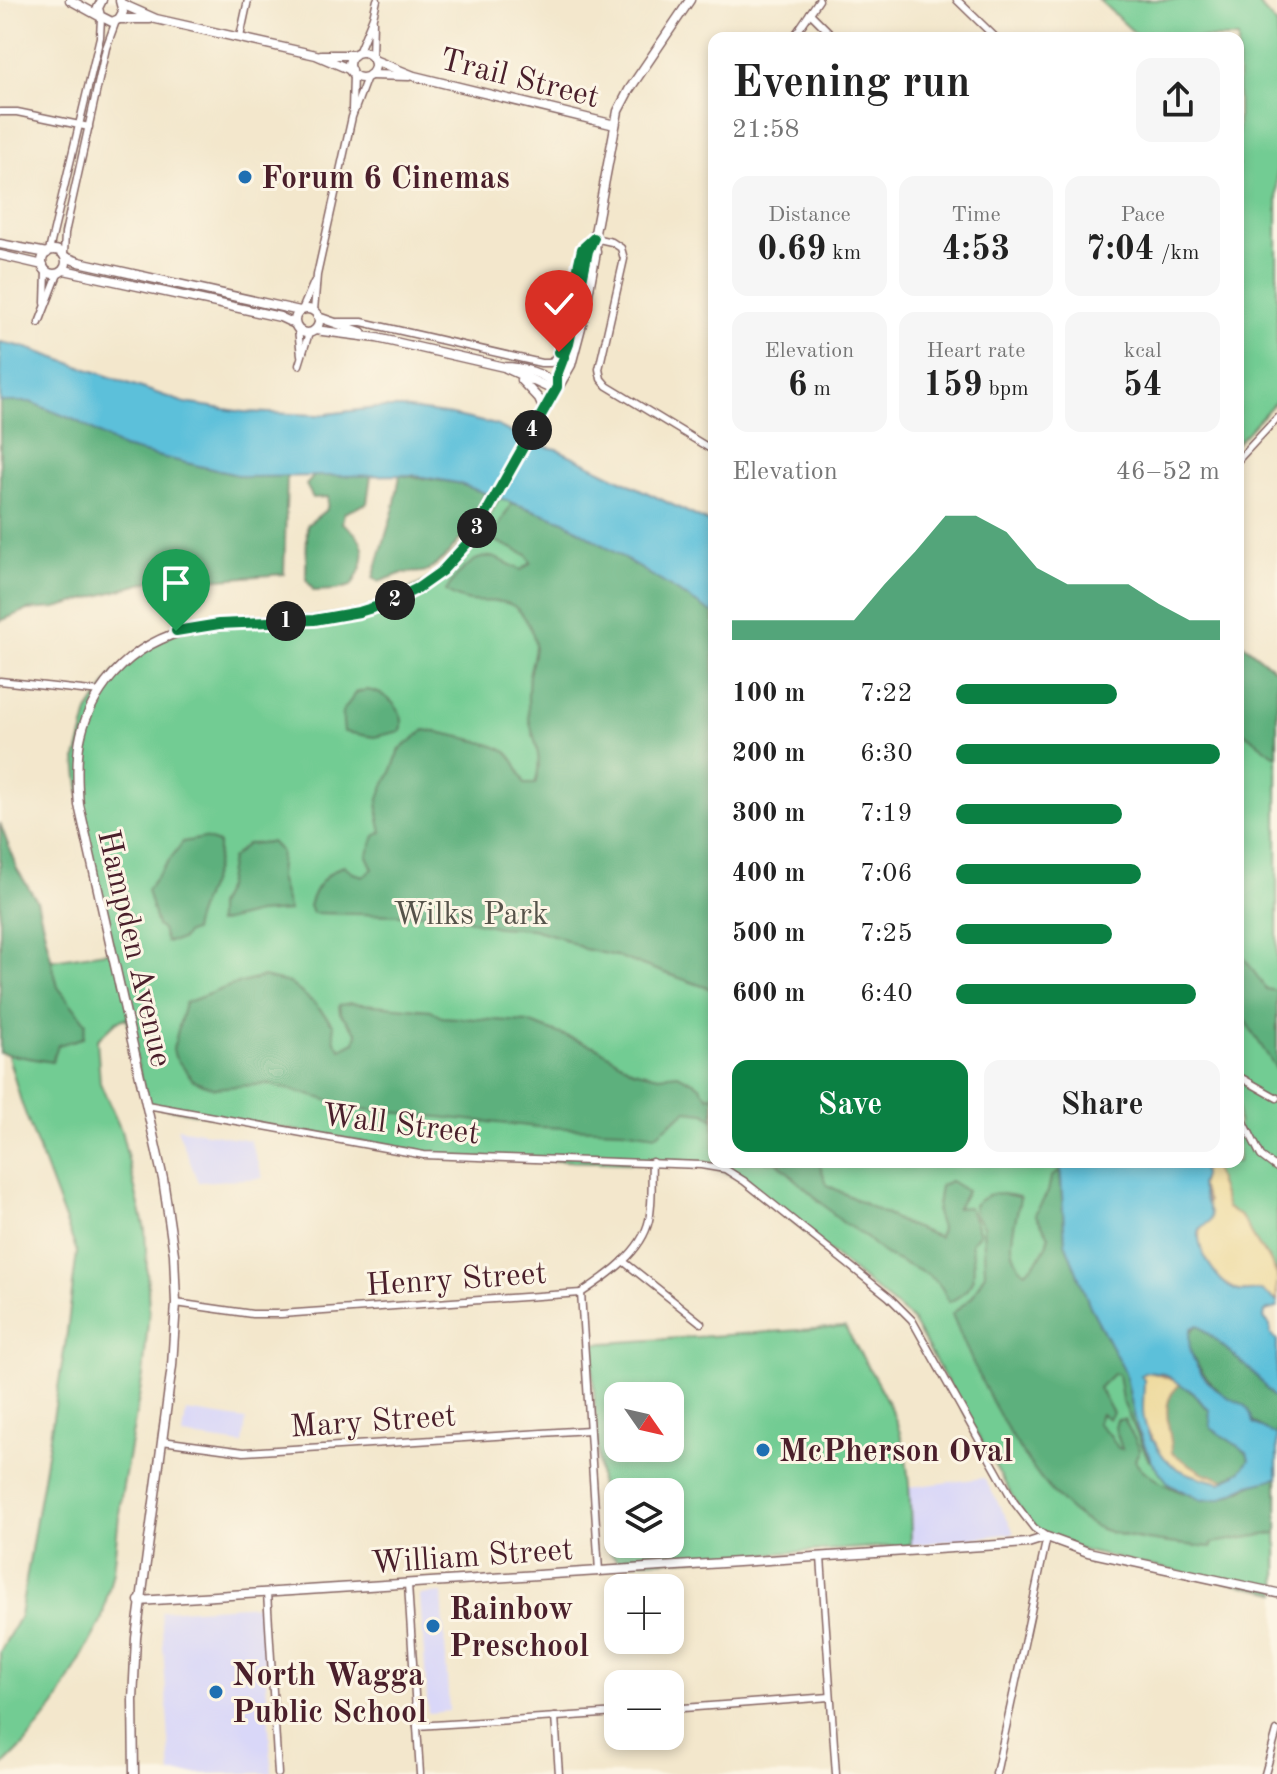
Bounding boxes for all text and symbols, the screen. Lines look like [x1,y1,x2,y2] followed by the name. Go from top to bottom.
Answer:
[436,45,602,115] street label: Trail Street
[1136,58,1220,142] button: share
[732,62,970,106] text: Evening run
[732,117,800,143] text: 21:58
[261,164,510,196] place label: Forum 6 Cinemas
[236,168,254,186] marker: Forum 6 Cinemas
[768,204,851,226] text: Distance
[951,204,1001,226] text: Time
[1120,204,1165,226] text: Pace
[757,233,826,267] text: 0.69
[942,233,1010,267] text: 4:53
[1086,233,1155,267] text: 7:04
[826,242,861,264] text: km
[1155,242,1199,264] text: /km
[525,270,593,352] pin
[537,282,581,326] icon: check
[765,340,854,362] text: Elevation
[927,340,1025,362] text: Heart rate
[1124,340,1162,362] text: kcal
[788,369,807,403] text: 6
[923,369,982,403] text: 159
[1123,369,1162,403] text: 54
[807,378,831,400] text: m
[982,378,1029,400] text: bpm
[512,410,552,450] pin: 4
[526,419,538,441] text: 4
[732,459,838,485] text: Elevation
[1116,459,1220,485] text: 46–52 m
[457,508,497,548] pin: 3
[471,517,483,539] text: 3
[142,549,210,631] pin
[154,561,198,605] icon: arrive
[375,580,415,620] pin: 2
[389,589,401,611] text: 2
[266,601,306,641] pin: 1
[280,610,292,632] text: 1
[732,681,805,707] text: 100 m
[860,681,913,707] text: 7:22
[732,741,805,767] text: 200 m
[860,741,913,767] text: 6:30
[732,801,805,827] text: 300 m
[860,801,913,827] text: 7:19
[90,827,176,1070] street label: Hampden Avenue
[732,861,805,887] text: 400 m
[860,861,913,887] text: 7:06
[393,900,549,932] park label: Wilks Park
[732,921,805,947] text: 500 m
[860,921,913,947] text: 7:25
[732,981,805,1007] text: 600 m
[860,981,913,1007] text: 6:40
[732,1060,968,1152] button: Save
[984,1060,1220,1152] button: Share
[320,1100,481,1152] street label: Wall Street
[365,1259,548,1303] street label: Henry Street
[604,1382,684,1462] north arrow
[604,1382,684,1750] map controls
[289,1401,457,1445] street label: Mary Street
[779,1437,1013,1469] place label: McPherson Oval
[754,1441,772,1459] marker: McPherson Oval
[604,1478,684,1558] button: layers
[370,1535,574,1581] street label: William Street
[604,1574,684,1654] button: +
[449,1595,589,1664] place label: Rainbow Preschool
[424,1617,442,1635] marker: Rainbow Preschool
[232,1661,427,1730] place label: North Wagga Public School
[604,1670,684,1750] button: −
[207,1683,225,1701] marker: North Wagga Public School

